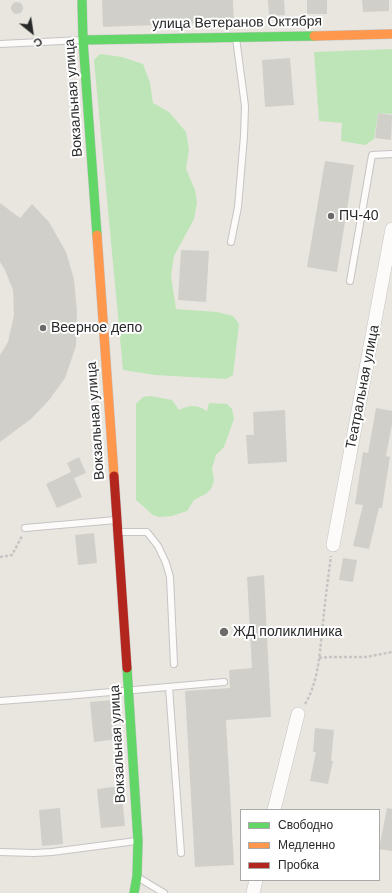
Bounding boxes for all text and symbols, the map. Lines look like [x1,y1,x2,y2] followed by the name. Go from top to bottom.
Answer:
[12,12,52,52] north arrow
[152,13,322,33] street label: улица Ветеранов Октября
[32,35,44,50] text: С
[61,38,87,158] street label: Вокзальная улица
[339,208,379,224] place label: ПЧ-40
[326,211,336,221] marker: ПЧ-40
[51,320,142,336] place label: Веерное депо
[38,323,48,333] marker: Веерное депо
[343,324,383,450] street label: Театральная улица
[83,361,109,481] street label: Вокзальная улица
[233,624,342,640] place label: ЖД поликлиника
[218,626,230,638] marker: ЖД поликлиника
[107,684,129,804] street label: Вокзальная улица
[240,809,380,881] legend
[278,818,333,832] text: Свободно
[278,838,335,852] text: Медленно
[278,858,319,872] text: Пробка

